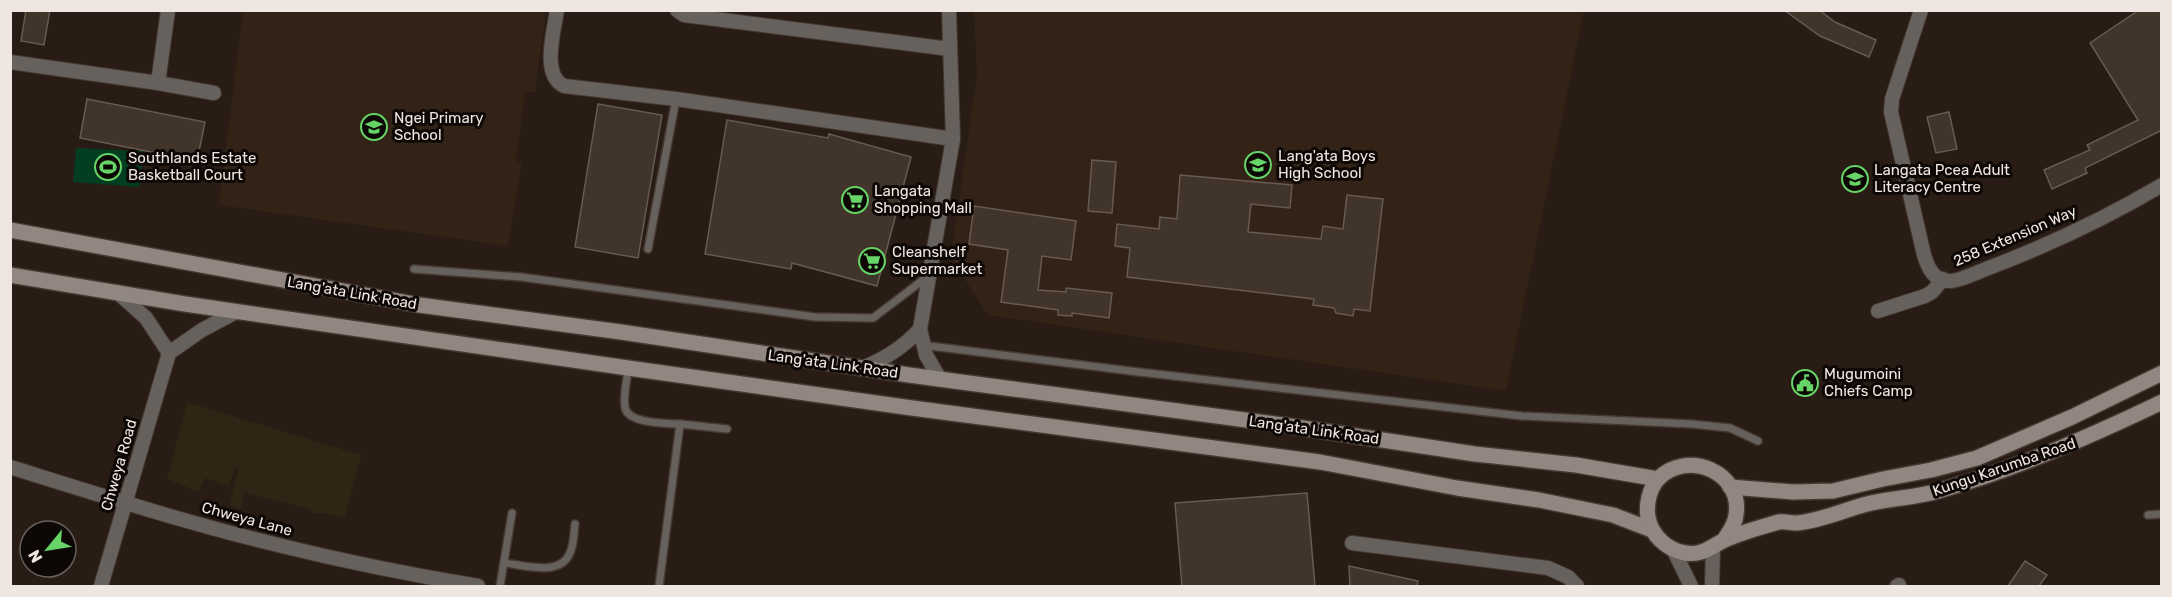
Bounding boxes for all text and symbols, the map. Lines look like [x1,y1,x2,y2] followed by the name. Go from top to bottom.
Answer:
[394,109,484,144] place label: Ngei Primary School
[359,112,389,142] school or university icon: Ngei Primary School
[1278,147,1376,182] place label: Lang'ata Boys High School
[128,149,256,184] place label: Southlands Estate Basketball Court
[1243,150,1273,180] school or university icon: Lang'ata Boys High School
[93,152,123,182] sports icon: Southlands Estate Basketball Court
[1874,161,2010,196] place label: Langata Pcea Adult Literacy Centre
[1840,164,1870,194] school or university icon: Langata Pcea Adult Literacy Centre
[874,182,972,217] place label: Langata Shopping Mall
[840,185,870,215] supermarket icon: Langata Shopping Mall
[1951,202,2079,270] street label: 258 Extension Way
[892,243,982,278] place label: Cleanshelf Supermarket
[857,246,887,276] supermarket icon: Cleanshelf Supermarket
[286,273,418,313] street label: Lang'ata Link Road
[767,346,899,382] street label: Lang'ata Link Road
[1824,365,1913,400] place label: Mugumoini Chiefs Camp
[1790,368,1820,398] public building icon: Mugumoini Chiefs Camp
[1248,412,1380,448] street label: Lang'ata Link Road
[97,417,141,513] street label: Chweya Road
[1930,434,2078,500] street label: Kungu Karumba Road
[200,498,294,540] street label: Chweya Lane
[18,519,78,579] north arrow
[24,547,47,566] text: N

